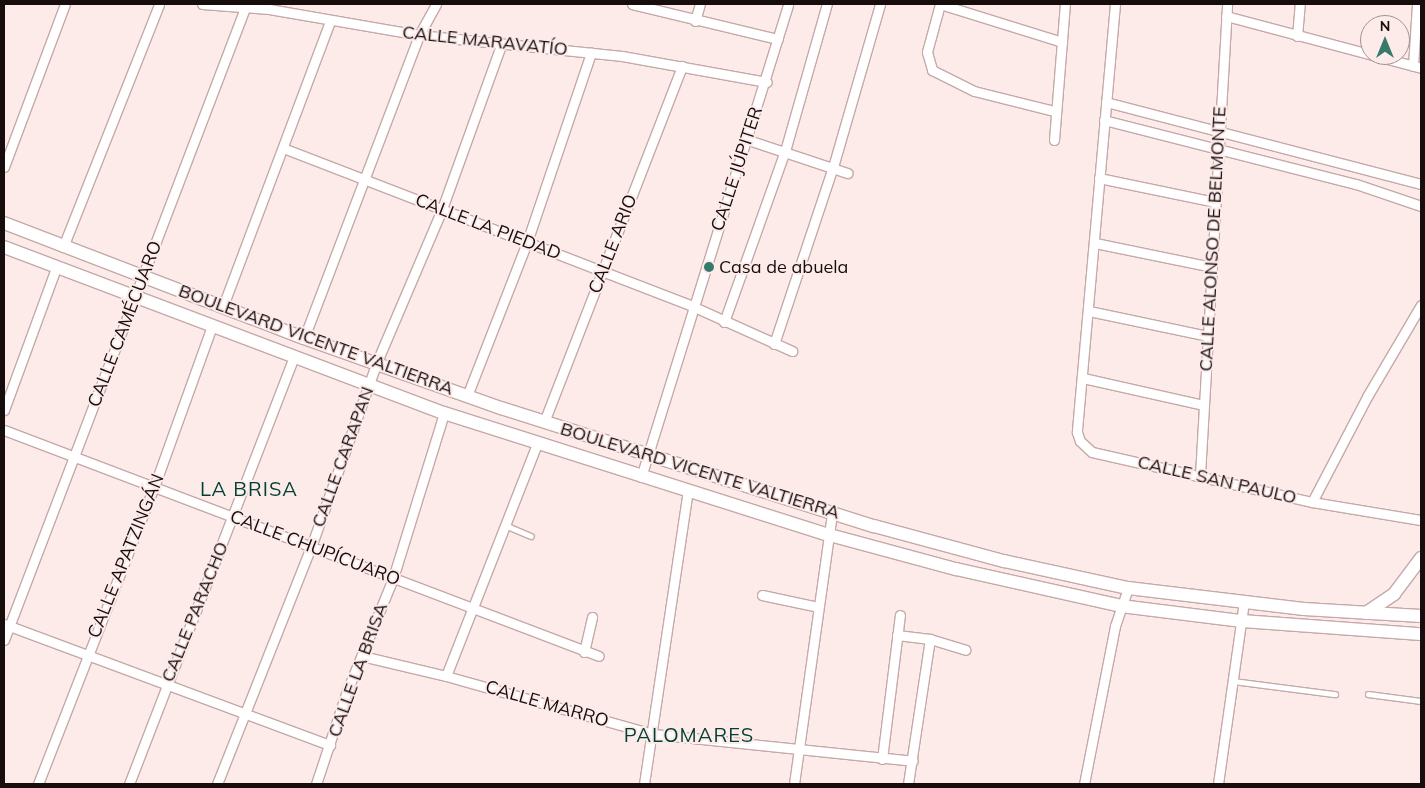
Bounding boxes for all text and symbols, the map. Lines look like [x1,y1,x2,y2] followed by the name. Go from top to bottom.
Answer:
[1360,15,1410,65] north arrow
[1380,17,1390,35] text: N
[401,22,569,60] street label: CALLE MARAVATÍO
[707,104,767,234] street label: CALLE JÚPITER
[1195,106,1231,372] street label: CALLE ALONSO DE BELMONTE
[412,189,564,265] street label: CALLE LA PIEDAD
[584,191,642,297] street label: CALLE ARIO
[83,238,167,410] street label: CALLE CAMÉCUARO
[719,256,848,278] place label: Casa de abuela
[703,261,715,273] marker: Casa de abuela
[176,280,456,400] street label: BOULEVARD VICENTE VALTIERRA
[308,384,378,530] street label: CALLE CARAPAN
[558,418,842,524] street label: BOULEVARD VICENTE VALTIERRA
[1135,451,1299,509] street label: CALLE SAN PAULO
[83,471,169,641] street label: CALLE APATZINGÁN
[199,476,299,500] district label: LA BRISA
[227,506,403,590] street label: CALLE CHUPÍCUARO
[157,539,233,685] street label: CALLE PARACHO
[324,600,392,740] street label: CALLE LA BRISA
[483,676,611,732] street label: CALLE MARRO
[623,722,755,746] district label: PALOMARES

